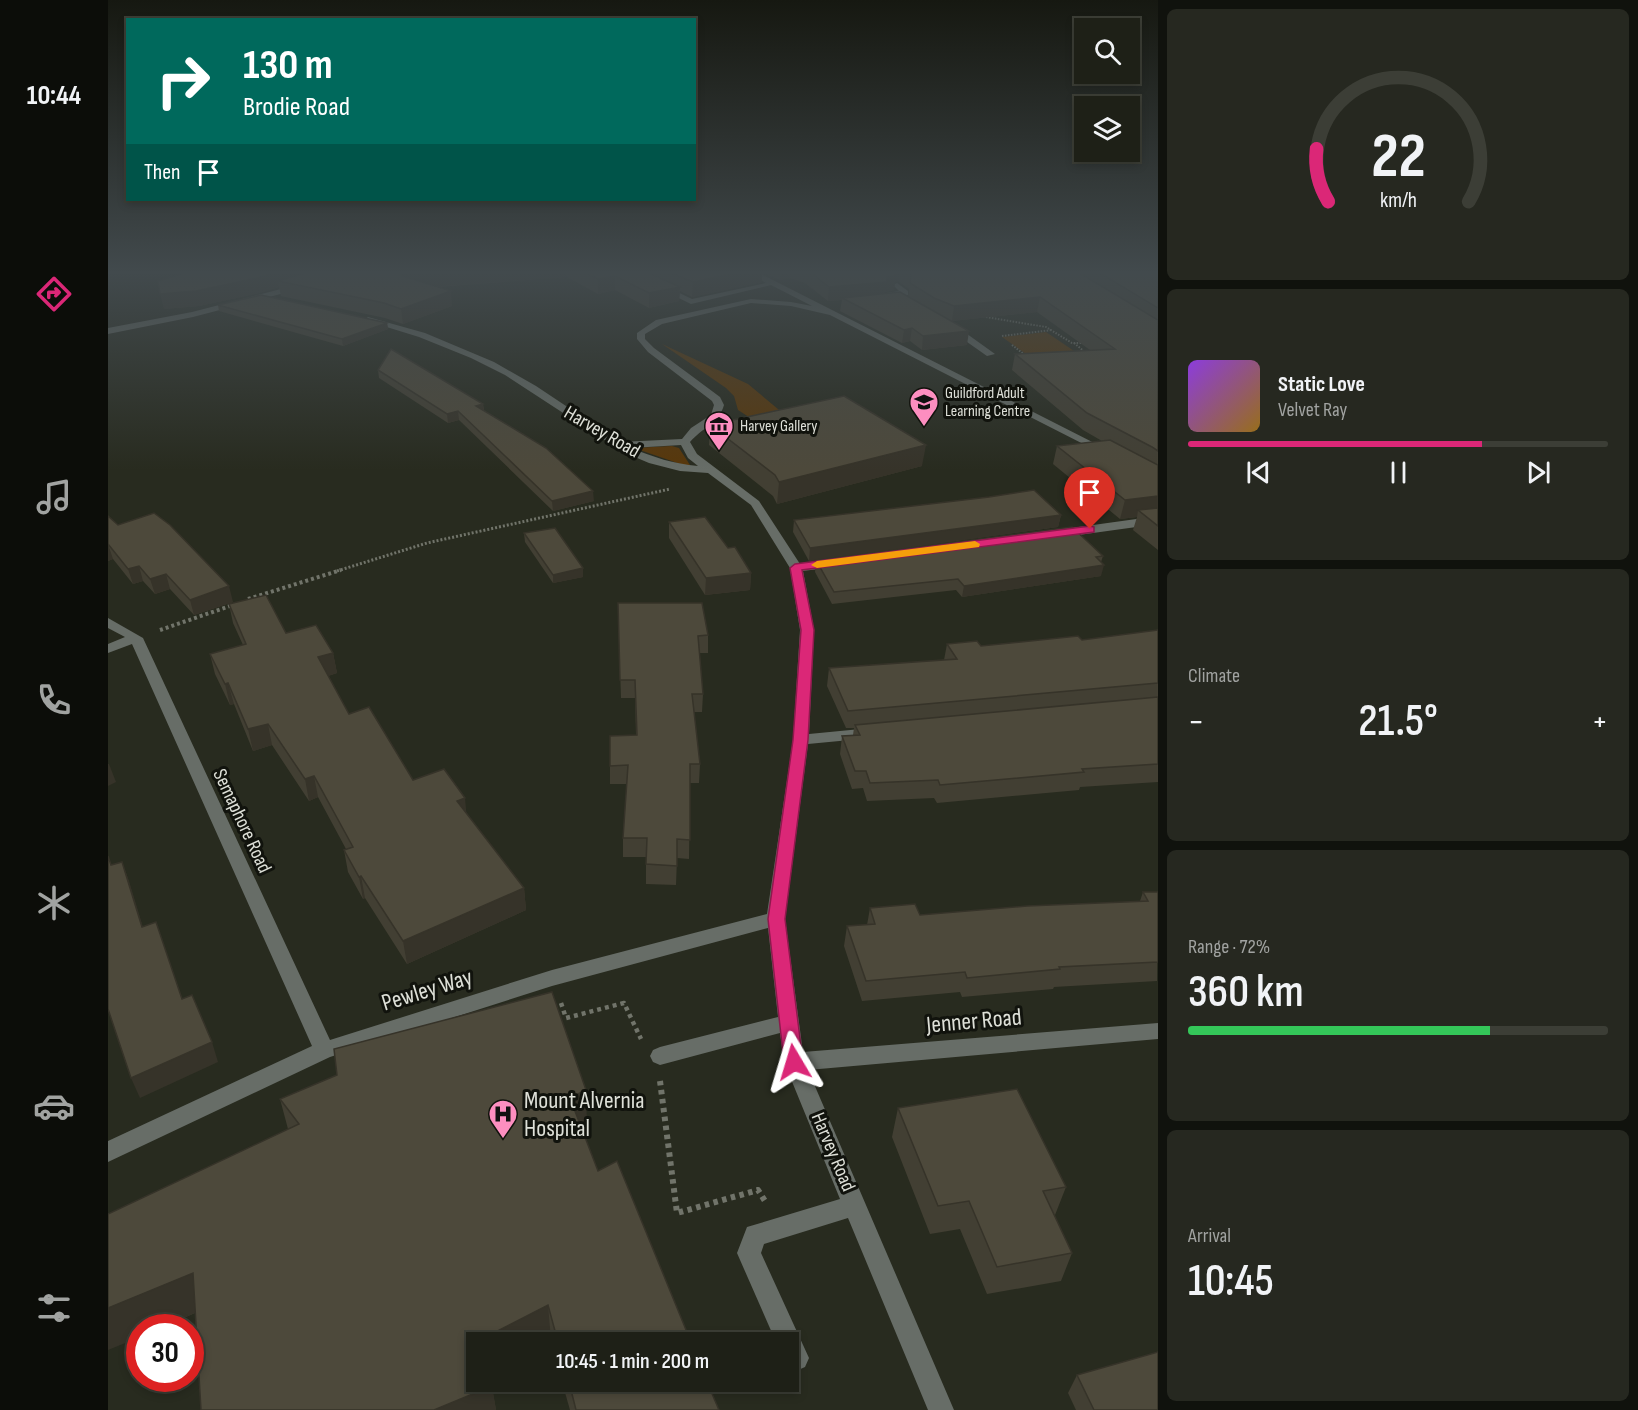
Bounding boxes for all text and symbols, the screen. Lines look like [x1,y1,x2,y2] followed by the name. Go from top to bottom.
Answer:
[1074,18,1140,162] map controls
[1074,18,1140,84] button: search
[243,40,333,91] text: 130 m
[144,42,222,120] icon: right
[27,80,81,112] text: 10:44
[243,91,350,123] text: Brodie Road
[1074,96,1140,162] button: layers
[1371,120,1425,195] text: 22
[192,156,225,189] icon: arrive
[144,159,180,186] text: Then
[1379,188,1417,213] text: km/h
[33,273,75,315] icon: directions
[1278,371,1365,398] text: Static Love
[945,384,1030,421] place label: Guildford Adult Learning Centre
[908,386,940,428] school or university icon: Guildford Adult Learning Centre
[1278,398,1347,422] text: Velvet Ray
[560,401,644,463] street label: Harvey Road
[703,410,735,452] museum icon: Harvey Gallery
[740,417,817,436] place label: Harvey Gallery
[1242,456,1275,489] icon: previous
[1382,456,1415,489] icon: pause
[1522,456,1555,489] icon: next
[1064,467,1115,529] pin
[33,476,75,518] icon: music
[1073,476,1106,509] icon: arrive
[1188,664,1240,688] text: Climate
[33,679,75,721] icon: phone
[1358,694,1438,749] text: 21.5°
[1188,702,1204,742] text: −
[1592,702,1608,742] text: +
[207,765,277,877] street label: Semaphore Road
[33,882,75,924] icon: climate
[1188,935,1270,959] text: Range · 72%
[378,962,476,1018] street label: Pewley Way
[1188,965,1304,1020] text: 360 km
[924,1002,1023,1040] street label: Jenner Road
[762,1030,826,1094] position arrow
[33,1085,75,1127] icon: car
[524,1086,644,1143] place label: Mount Alvernia Hospital
[487,1098,519,1140] hospital icon: Mount Alvernia Hospital
[806,1109,860,1195] street label: Harvey Road
[1188,1224,1231,1248] text: Arrival
[1188,1254,1274,1309] text: 10:45
[33,1287,75,1329] icon: filters
[126,1314,204,1392] speed limit sign: 30
[556,1348,709,1375] text: 10:45 · 1 min · 200 m

